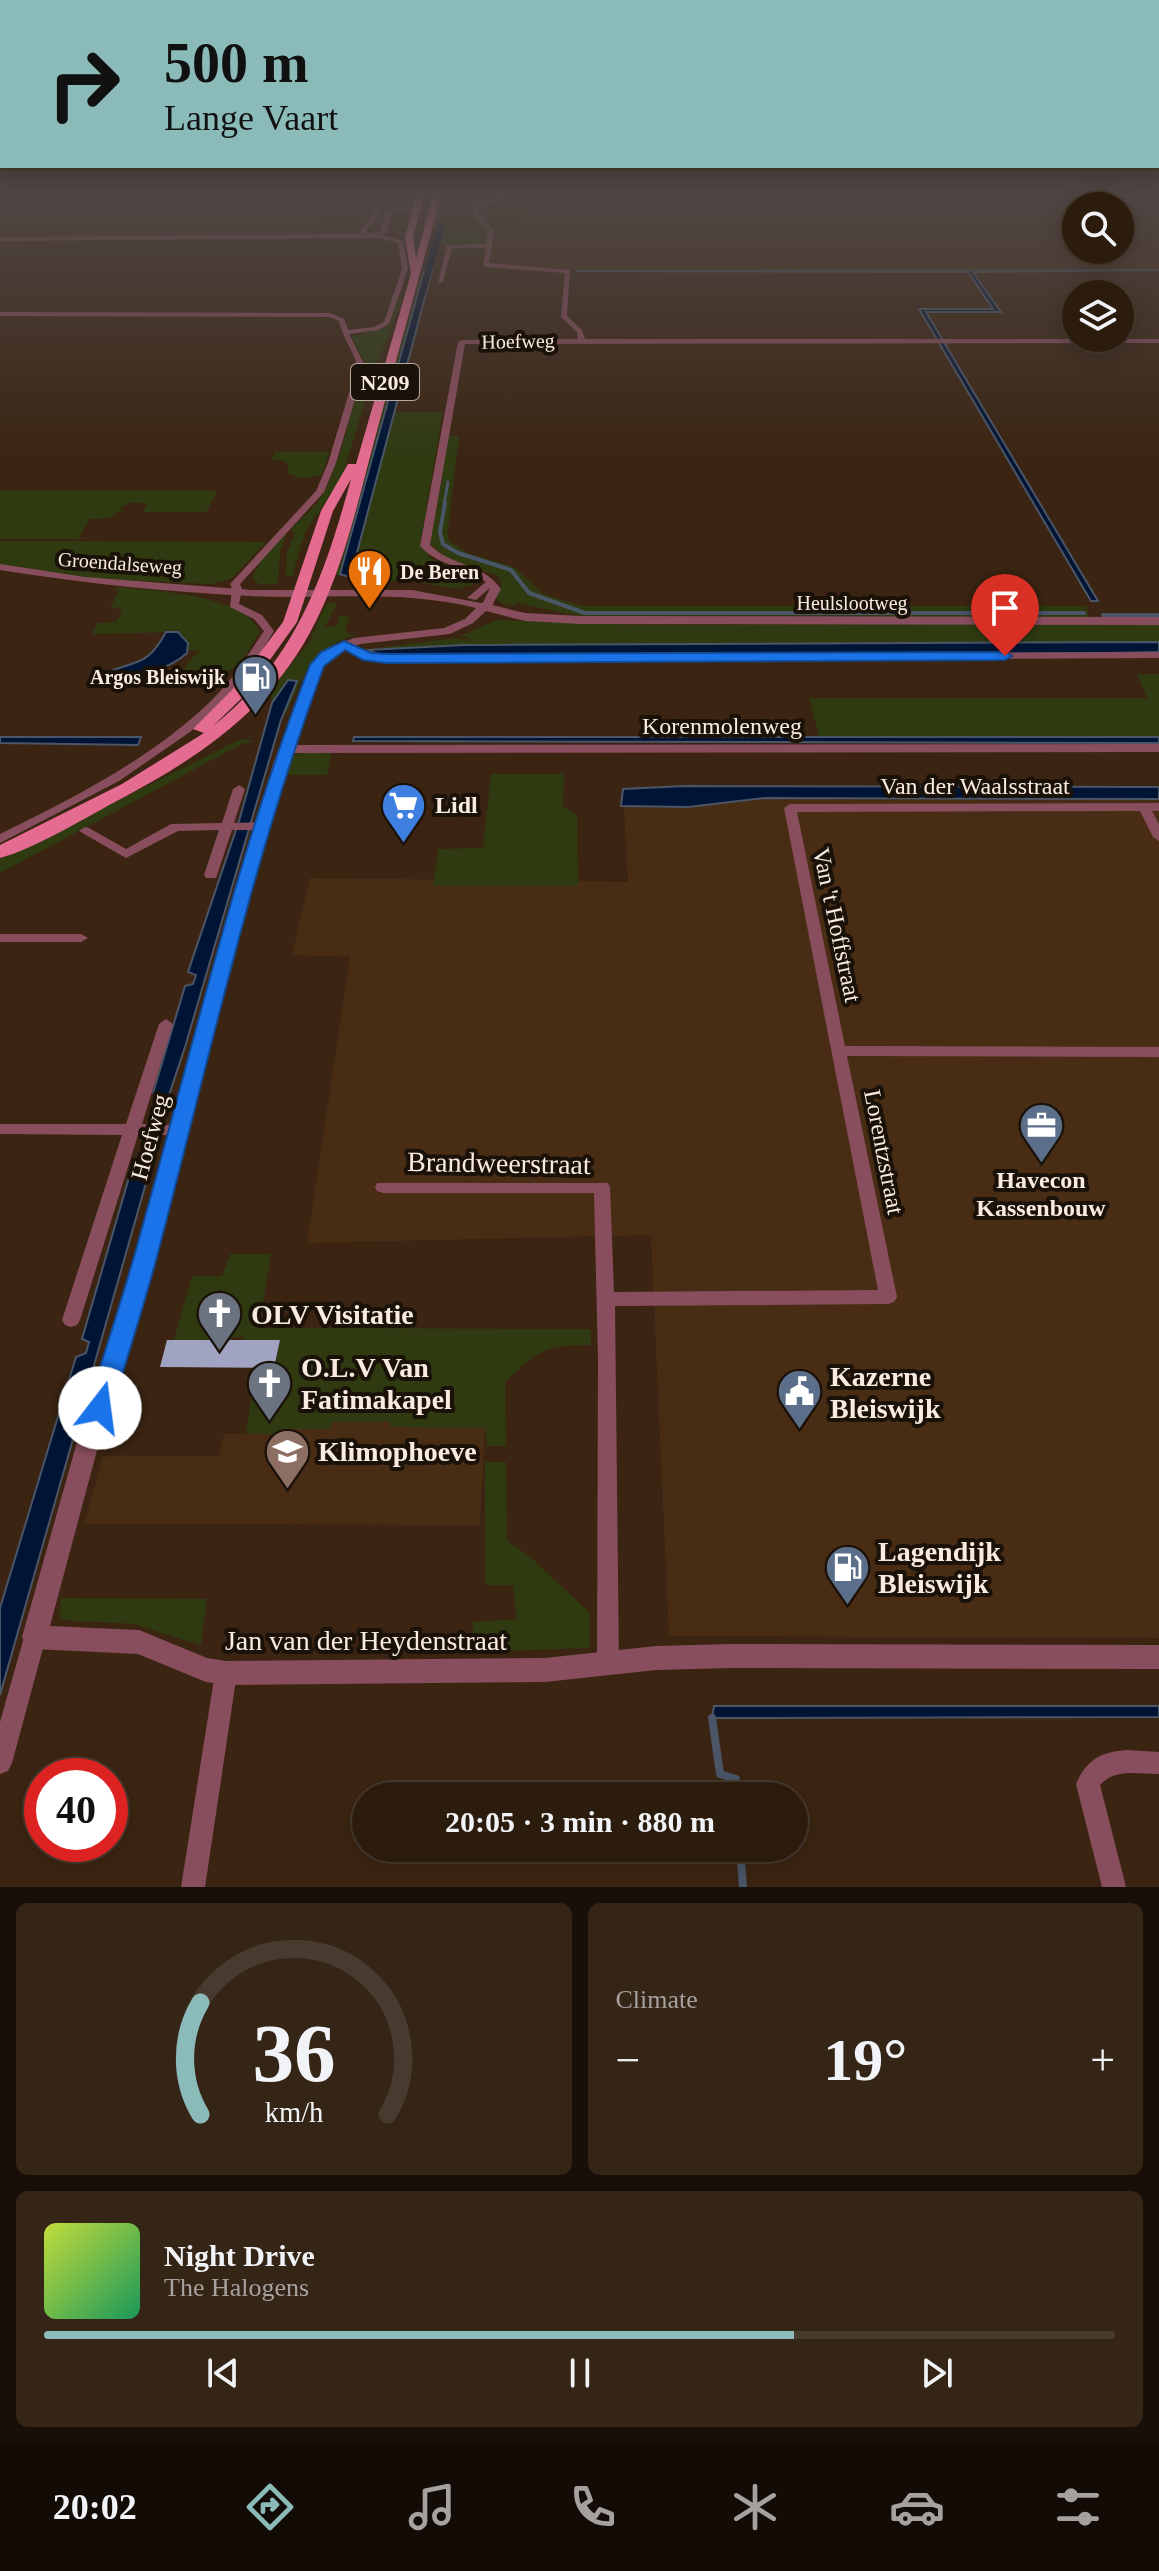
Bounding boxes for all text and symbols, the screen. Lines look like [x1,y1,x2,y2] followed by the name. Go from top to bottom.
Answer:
[32,32,136,136] icon: right
[164,32,309,94] text: 500 m
[164,98,338,138] text: Lange Vaart
[1062,192,1134,352] map controls
[1062,192,1134,264] button: search
[1062,280,1134,352] button: layers
[481,329,555,354] street label: Hoefweg
[351,364,419,400] road number: N209
[57,548,183,579] street label: Groendalseweg
[345,548,393,611] restaurant icon: De Beren
[400,561,479,583] place label: De Beren
[971,574,1039,656] pin
[983,586,1027,630] icon: arrive
[796,592,908,615] street label: Heulslootweg
[232,653,280,716] fuel station icon: Argos Bleiswijk
[90,666,226,689] place label: Argos Bleiswijk
[642,713,802,739] street label: Korenmolenweg
[880,773,1070,799] street label: Van der Waalsstraat
[380,781,428,844] supermarket icon: Lidl
[435,792,478,818] place label: Lidl
[808,845,866,1005] street label: Van 't Hoffstraat
[859,1087,909,1217] street label: Lorentzstraat
[126,1091,174,1183] street label: Hoefweg
[1017,1102,1065,1165] office icon: Havecon Kassenbouw
[407,1146,591,1180] street label: Brandweerstraat
[976,1167,1106,1221] place label: Havecon Kassenbouw
[196,1290,244,1353] church icon: OLV Visitatie
[251,1299,414,1330] place label: OLV Visitatie
[301,1352,452,1415] place label: O.L.V Van Fatimakapel
[246,1359,294,1422] church icon: O.L.V Van Fatimakapel
[830,1361,941,1424] place label: Kazerne Bleiswijk
[58,1366,142,1450] position arrow
[775,1368,823,1431] public building icon: Kazerne Bleiswijk
[263,1427,311,1490] school or university icon: Klimophoeve
[318,1436,477,1467] place label: Klimophoeve
[878,1536,1001,1599] place label: Lagendijk Bleiswijk
[823,1543,871,1606] fuel station icon: Lagendijk Bleiswijk
[225,1625,507,1656] street label: Jan van der Heydenstraat
[24,1758,128,1862] speed limit sign: 40
[445,1805,715,1838] text: 20:05 · 3 min · 880 m
[616,1985,698,2014] text: Climate
[252,2007,335,2099] text: 36
[823,2027,907,2093] text: 19°
[616,2036,640,2085] text: −
[1090,2036,1115,2085] text: +
[264,2097,323,2128] text: km/h
[164,2239,315,2272] text: Night Drive
[164,2273,309,2302] text: The Halogens
[201,2351,245,2395] icon: previous
[558,2351,602,2395] icon: pause
[915,2351,959,2395] icon: next
[242,2479,298,2535] icon: directions
[404,2479,460,2535] icon: music
[565,2479,621,2535] icon: phone
[727,2479,783,2535] icon: climate
[889,2479,945,2535] icon: car
[1050,2479,1106,2535] icon: filters
[53,2487,137,2527] text: 20:02

